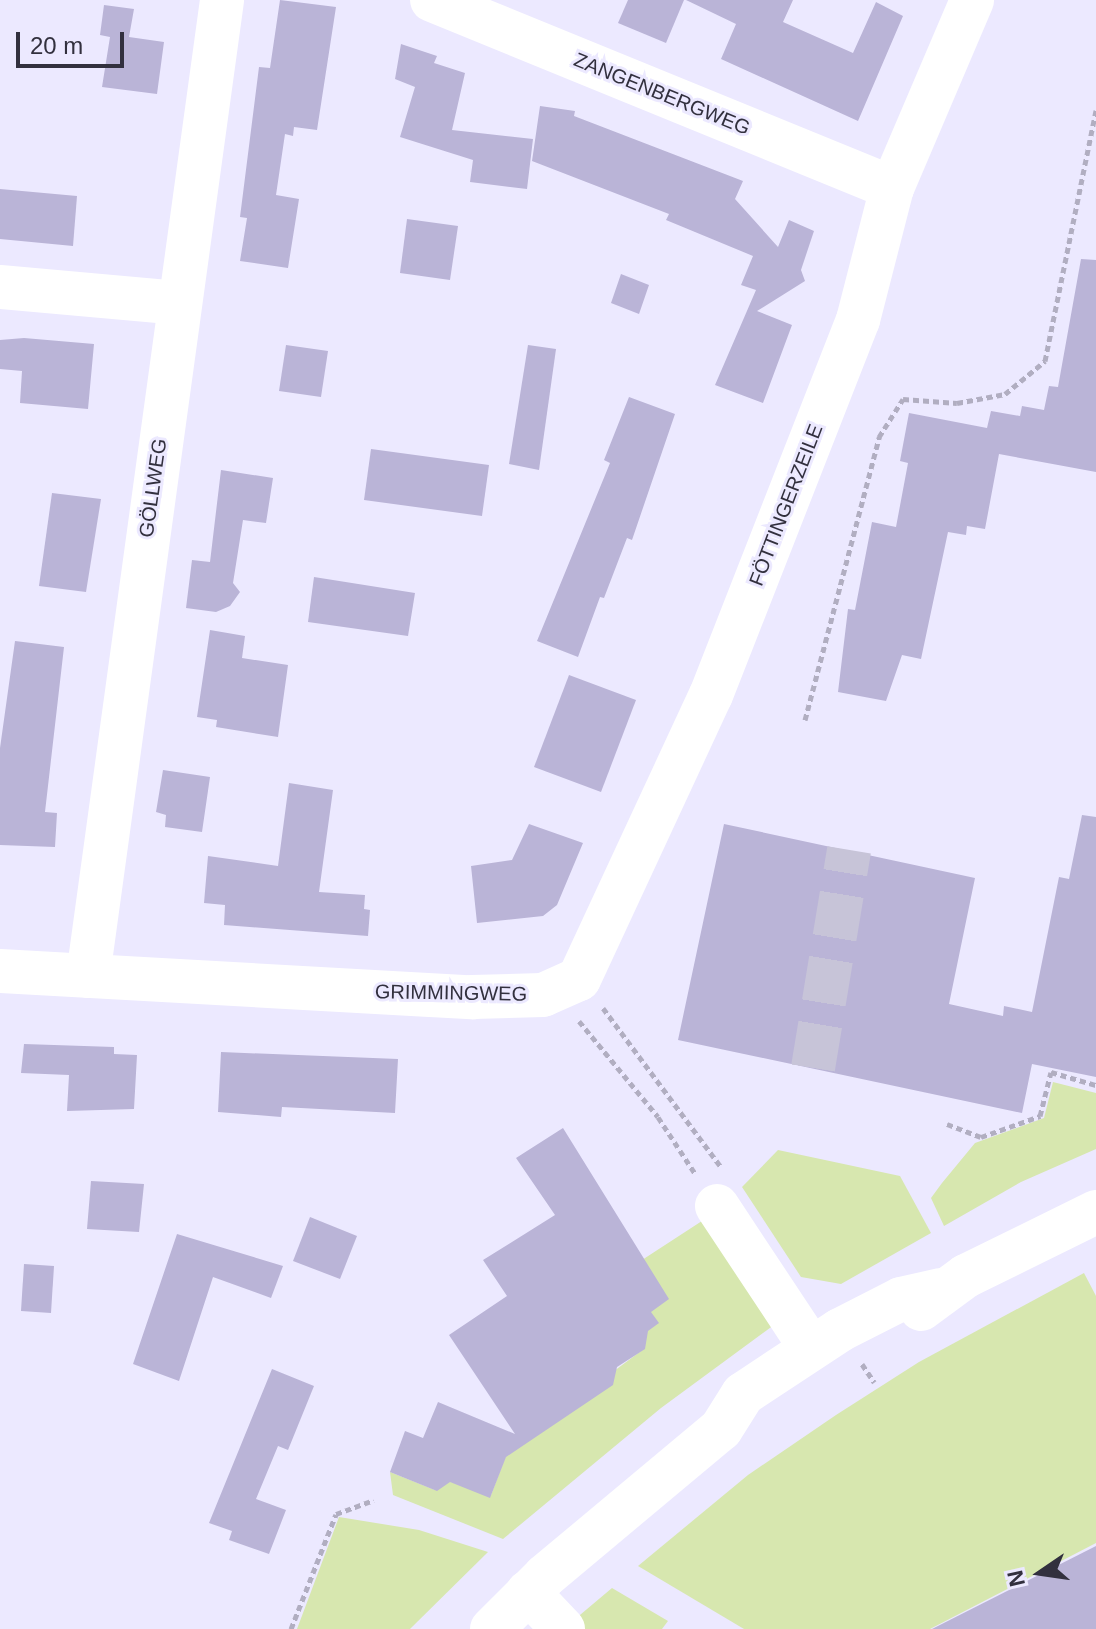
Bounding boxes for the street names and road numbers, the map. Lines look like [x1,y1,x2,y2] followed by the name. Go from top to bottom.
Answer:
[570,48,754,140] street label: ZANGENBERGWEG
[744,421,828,589] street label: FÖTTINGERZEILE
[134,437,172,539] street label: GÖLLWEG
[375,980,527,1006] street label: GRIMMINGWEG

